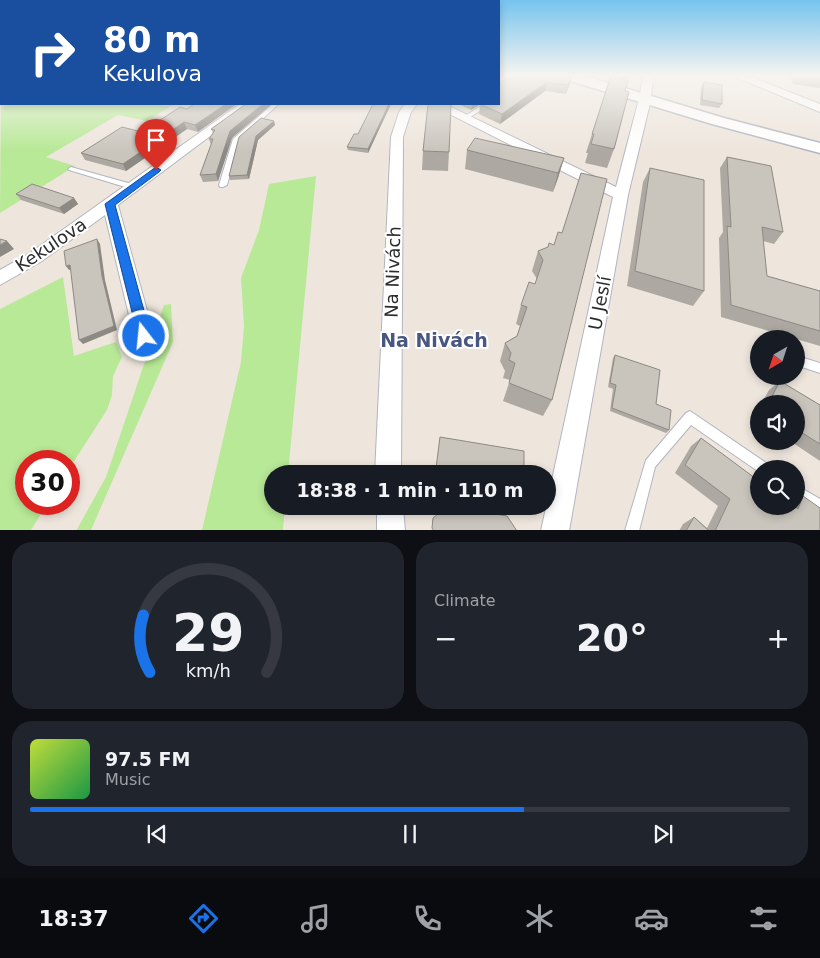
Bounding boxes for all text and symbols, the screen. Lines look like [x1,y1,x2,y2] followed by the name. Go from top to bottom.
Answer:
[20,20,85,85] icon: right
[103,20,200,60] text: 80 m
[103,61,202,86] text: Kekulova
[135,119,177,170] pin
[142,126,170,154] icon: arrive
[11,213,90,276] street label: Kekulova
[380,226,405,318] street label: Na Nivách
[584,273,615,332] street label: U Jeslí
[117,309,169,361] position arrow
[380,329,488,351] district label: Na Nivách
[750,330,805,385] north arrow
[750,330,805,515] map controls
[750,395,805,450] button: sound
[15,450,80,515] speed limit sign: 30
[750,460,805,515] button: search
[296,479,524,501] text: 18:38 · 1 min · 110 m
[434,591,496,610] text: Climate
[172,603,244,663] text: 29
[576,616,648,660] text: 20°
[434,622,457,655] text: −
[767,622,790,655] text: +
[185,660,231,681] text: km/h
[105,748,190,770] text: 97.5 FM
[105,770,151,789] text: Music
[143,820,171,848] icon: previous
[396,820,424,848] icon: pause
[649,820,677,848] icon: next
[186,901,221,936] icon: directions
[298,901,333,936] icon: music
[410,901,445,936] icon: phone
[522,901,557,936] icon: climate
[634,901,669,936] icon: car
[746,901,781,936] icon: filters
[39,906,109,931] text: 18:37

